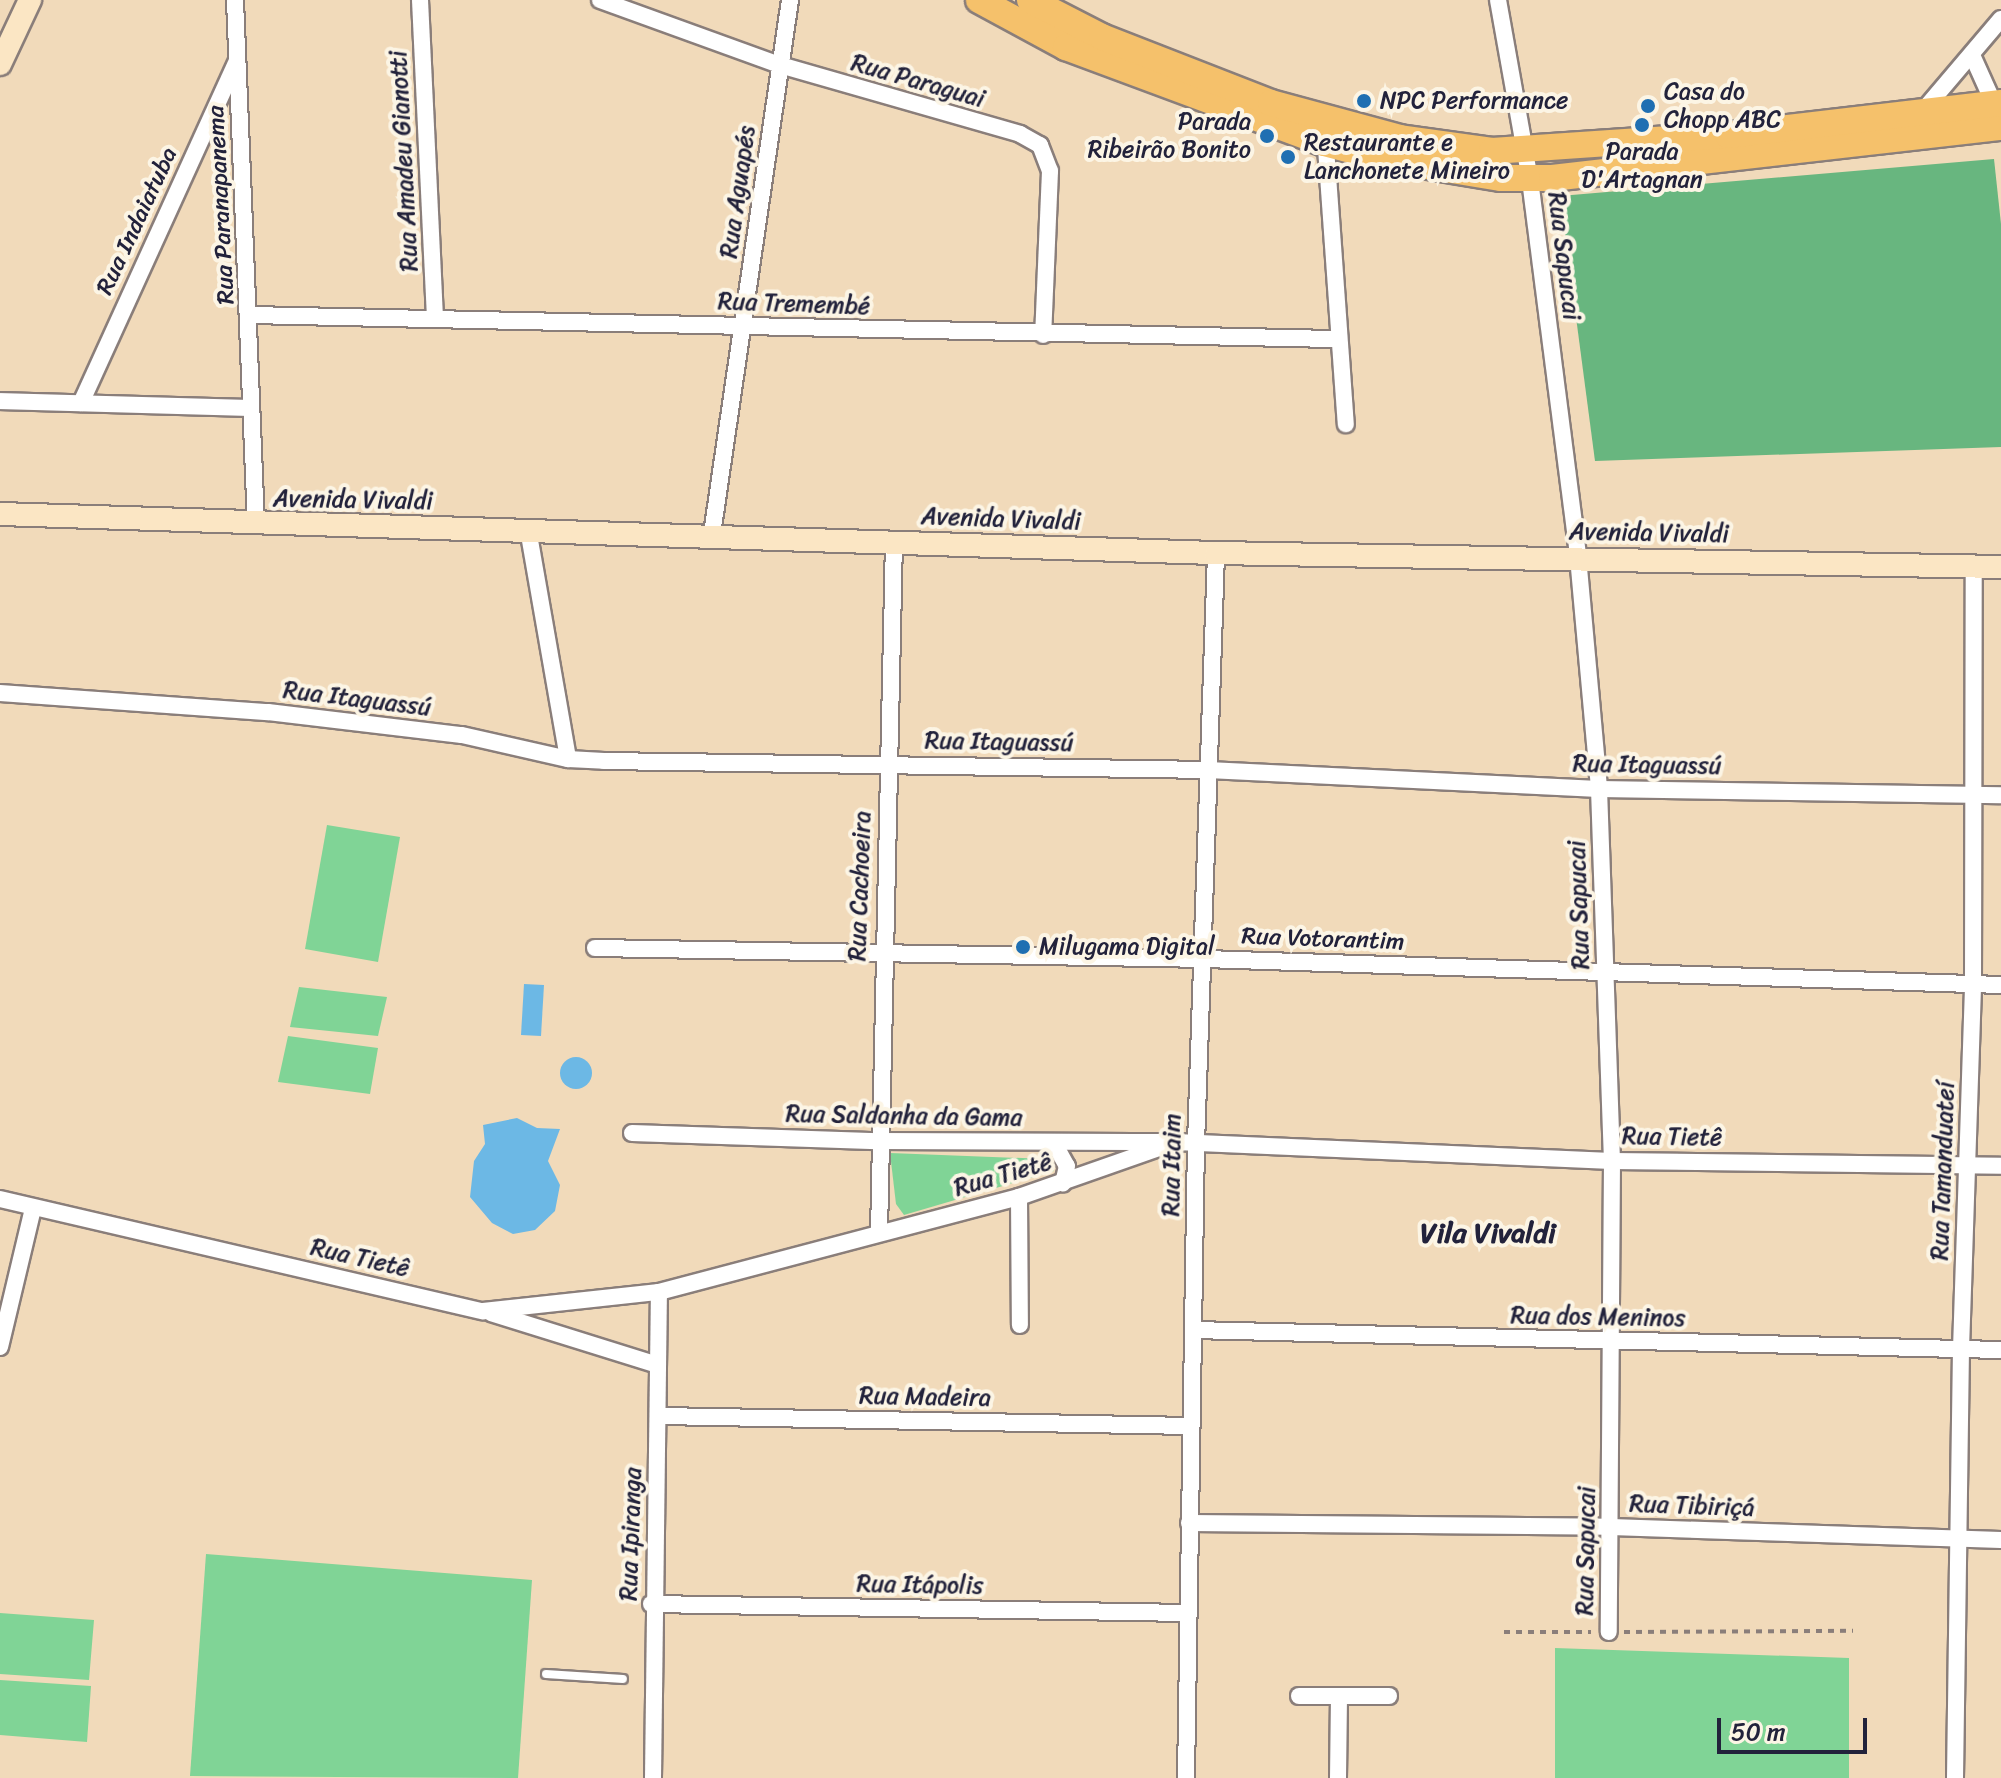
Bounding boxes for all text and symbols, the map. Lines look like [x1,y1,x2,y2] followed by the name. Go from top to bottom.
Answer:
[848,48,988,114] street label: Rua Paraguai
[384,50,424,272] street label: Rua Amadeu Gianotti
[1664,78,1781,134] place label: Casa do Chopp ABC
[1380,87,1568,115] place label: NPC Performance
[1355,92,1373,110] marker: NPC Performance
[1639,97,1657,115] marker: Casa do Chopp ABC
[201,105,241,305] street label: Rua Paranapanema
[1088,108,1251,164] place label: Parada Ribeirão Bonito
[1633,116,1651,134] marker: Parada D'Artagnan
[714,124,762,260] street label: Rua Aguapés
[1258,127,1276,145] marker: Parada Ribeirão Bonito
[1304,129,1511,185] place label: Restaurante e Lanchonete Mineiro
[1581,138,1703,194] place label: Parada D'Artagnan
[90,143,184,299] street label: Rua Indaiatuba
[1279,148,1297,166] marker: Restaurante e Lanchonete Mineiro
[1542,190,1586,322] street label: Rua Sapucai
[717,287,871,321] street label: Rua Tremembé
[273,484,433,516] street label: Avenida Vivaldi
[921,502,1081,536] street label: Avenida Vivaldi
[1569,517,1729,549] street label: Avenida Vivaldi
[282,676,432,722] street label: Rua Itaguassú
[924,726,1074,758] street label: Rua Itaguassú
[1572,749,1722,781] street label: Rua Itaguassú
[843,811,877,961] street label: Rua Cachoeira
[1562,840,1596,970] street label: Rua Sapucai
[1241,922,1405,956] street label: Rua Votorantim
[1039,933,1215,961] place label: Milugama Digital
[1014,938,1032,956] marker: Milugama Digital
[1925,1081,1961,1261] street label: Rua Tamanduateí
[785,1100,1023,1132] street label: Rua Saldanha da Gama
[1157,1113,1187,1217] street label: Rua Itaim
[1621,1122,1723,1152] street label: Rua Tietê
[951,1147,1055,1203] street label: Rua Tietê
[1420,1216,1556,1250] district label: Vila Vivaldi
[308,1233,412,1283] street label: Rua Tietê
[1511,1301,1685,1333] street label: Rua dos Meninos
[859,1381,991,1413] street label: Rua Madeira
[614,1467,648,1601] street label: Rua Ipiranga
[1570,1486,1602,1616] street label: Rua Sapucai
[1629,1489,1755,1523] street label: Rua Tibiriçá
[856,1569,984,1601] street label: Rua Itápolis
[1721,1702,1871,1752] scale bar
[1731,1711,1786,1753] text: 50 m

